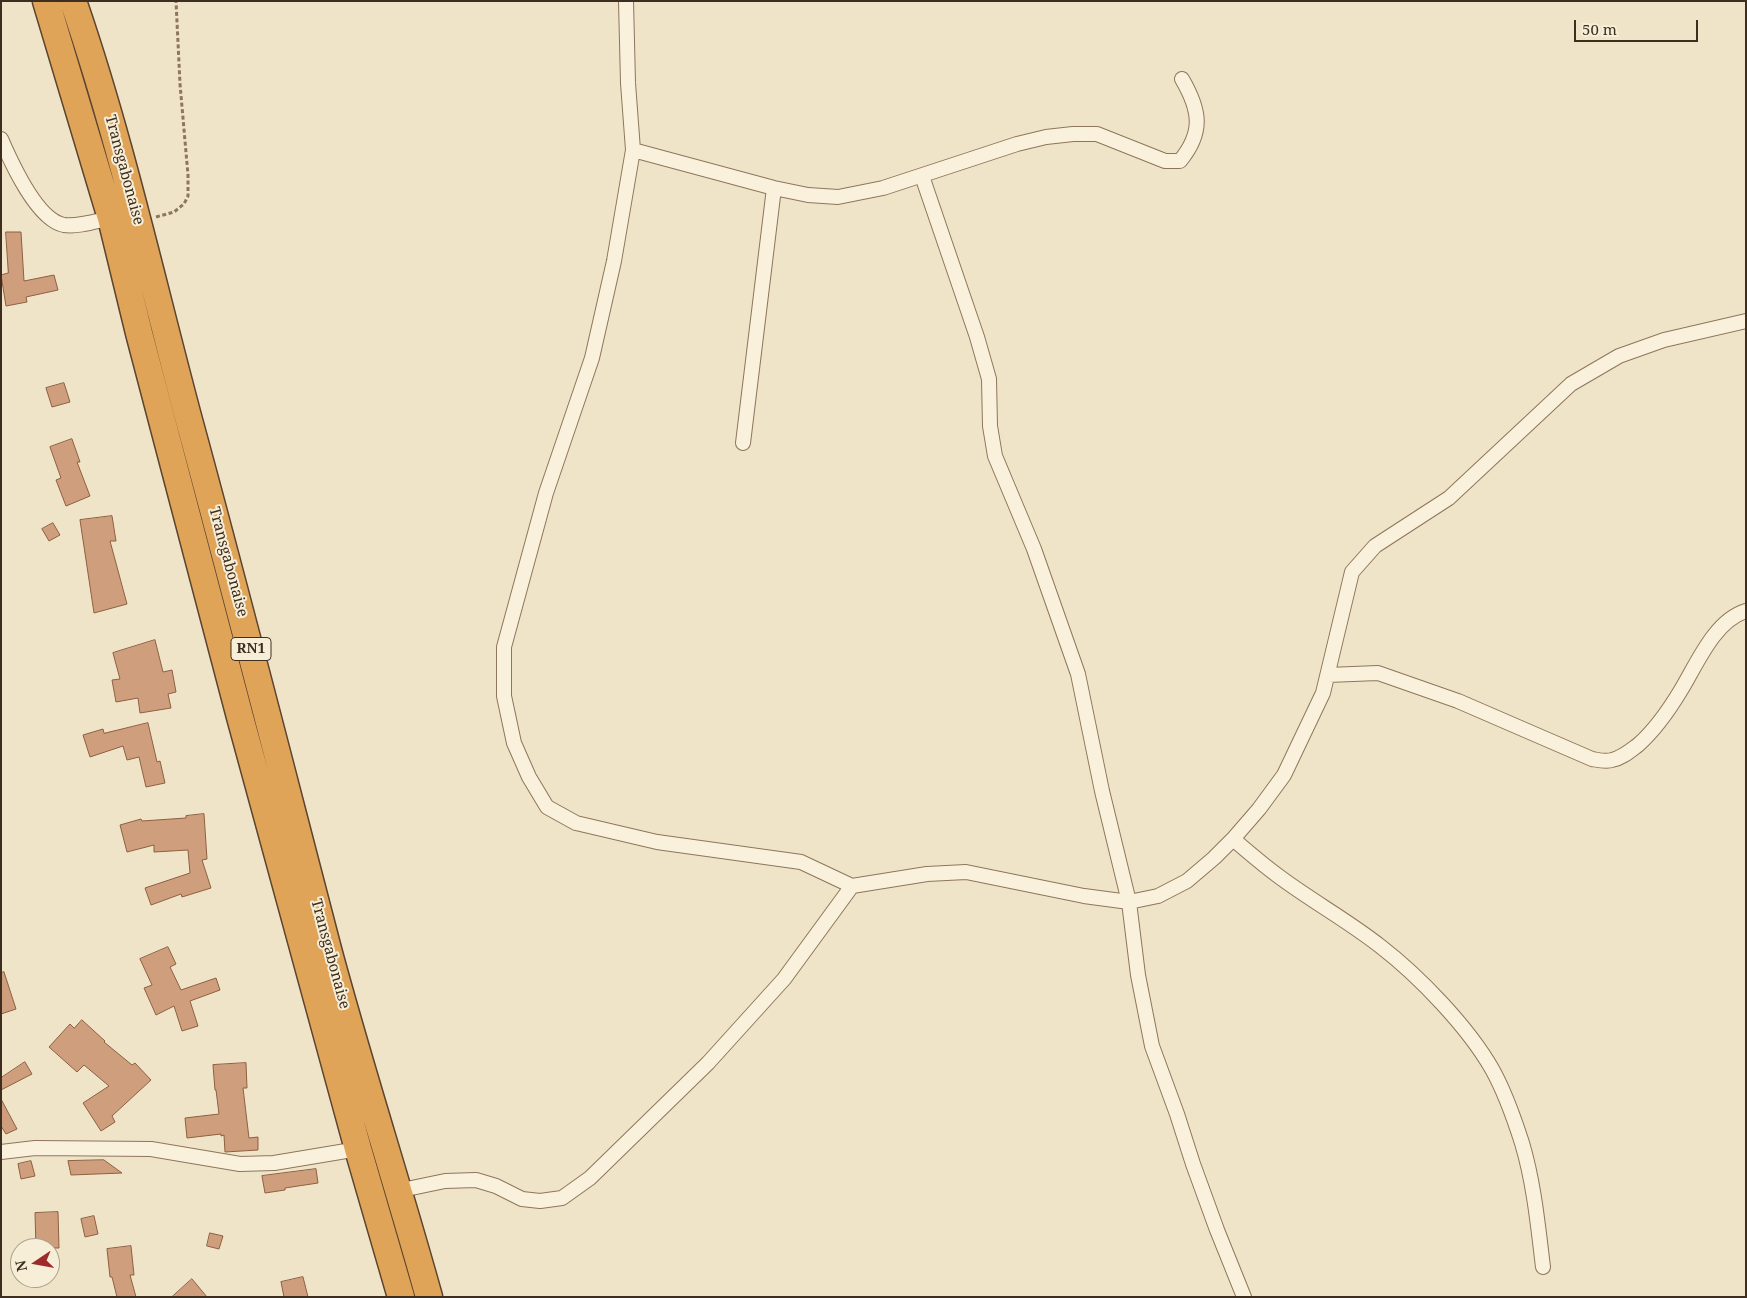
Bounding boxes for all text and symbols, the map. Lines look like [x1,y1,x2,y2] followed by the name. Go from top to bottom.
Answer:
[1577,10,1701,42] scale bar
[1582,19,1617,39] text: 50 m
[101,113,147,227] street label: Transgabonaise
[205,505,251,619] street label: Transgabonaise
[231,638,271,661] road number: RN1
[307,897,353,1011] street label: Transgabonaise
[10,1238,60,1288] north arrow
[10,1259,31,1273] text: N

